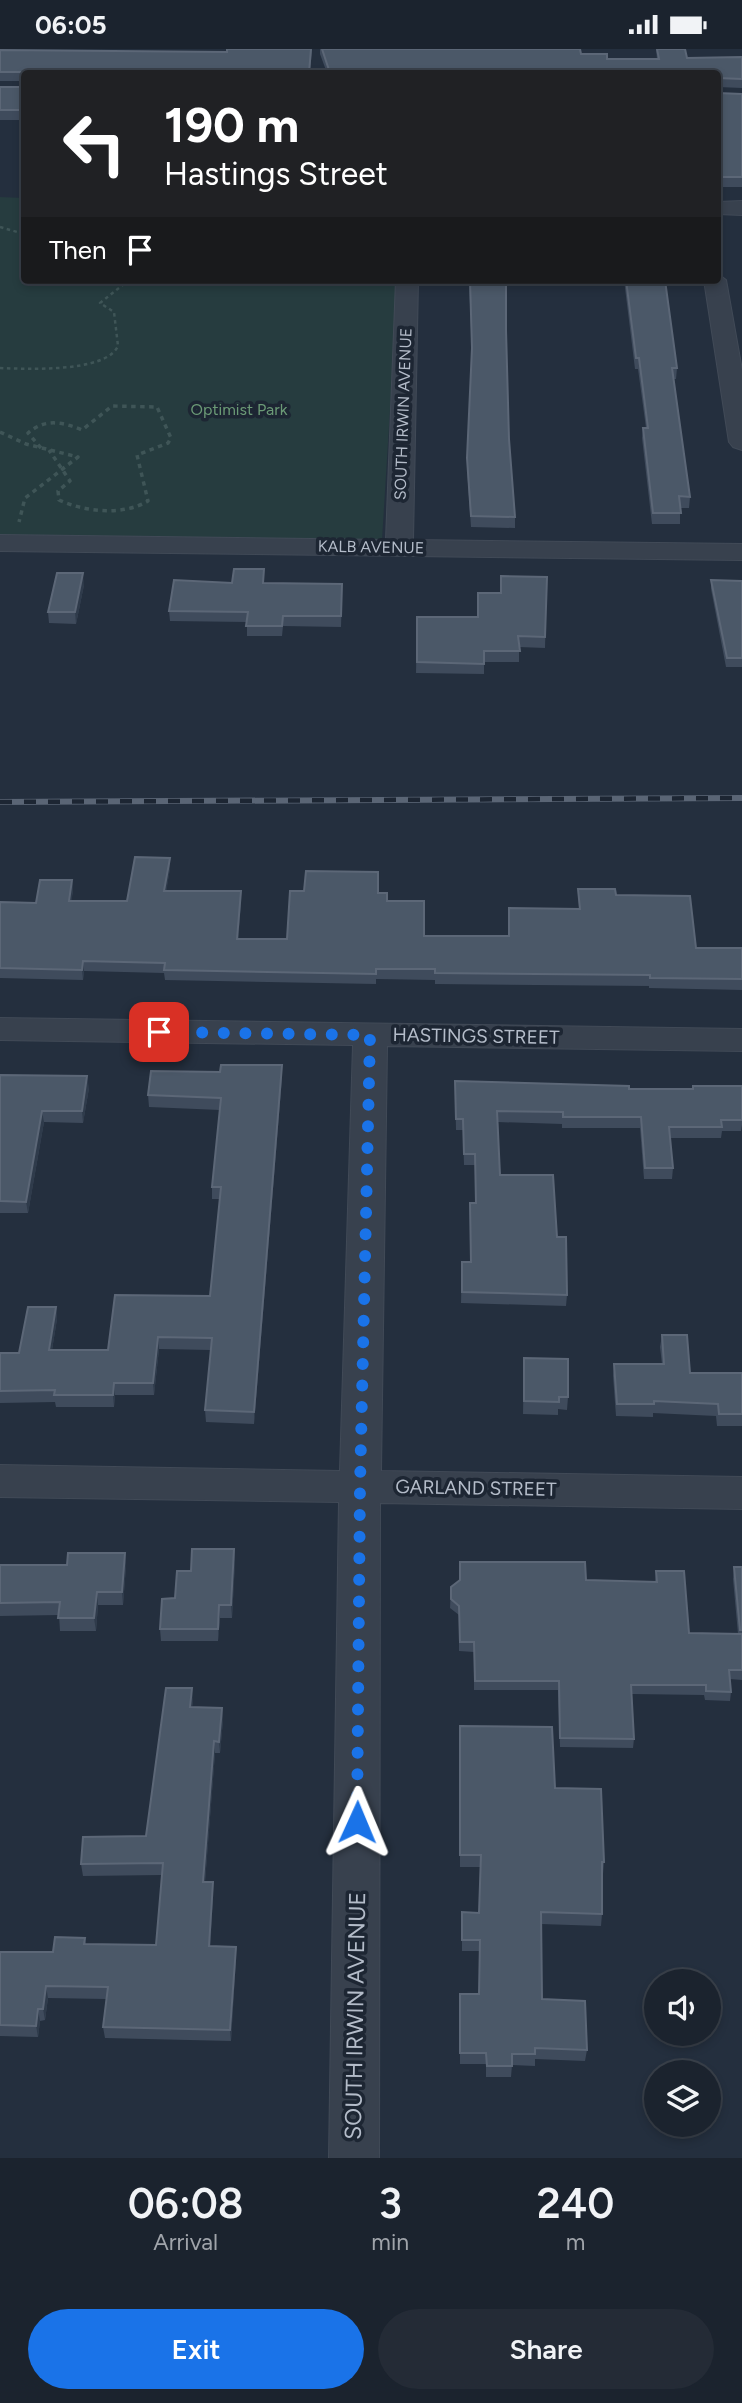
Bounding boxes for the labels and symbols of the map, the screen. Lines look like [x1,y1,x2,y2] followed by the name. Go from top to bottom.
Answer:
[390,327,416,501] street label: SOUTH IRWIN AVENUE
[191,400,288,419] park label: Optimist Park
[318,537,424,557] street label: KALB AVENUE
[129,1002,189,1062] pin
[392,1023,560,1049] street label: HASTINGS STREET
[395,1475,557,1501] street label: GARLAND STREET
[320,1785,394,1859] position arrow
[339,1892,371,2140] street label: SOUTH IRWIN AVENUE

